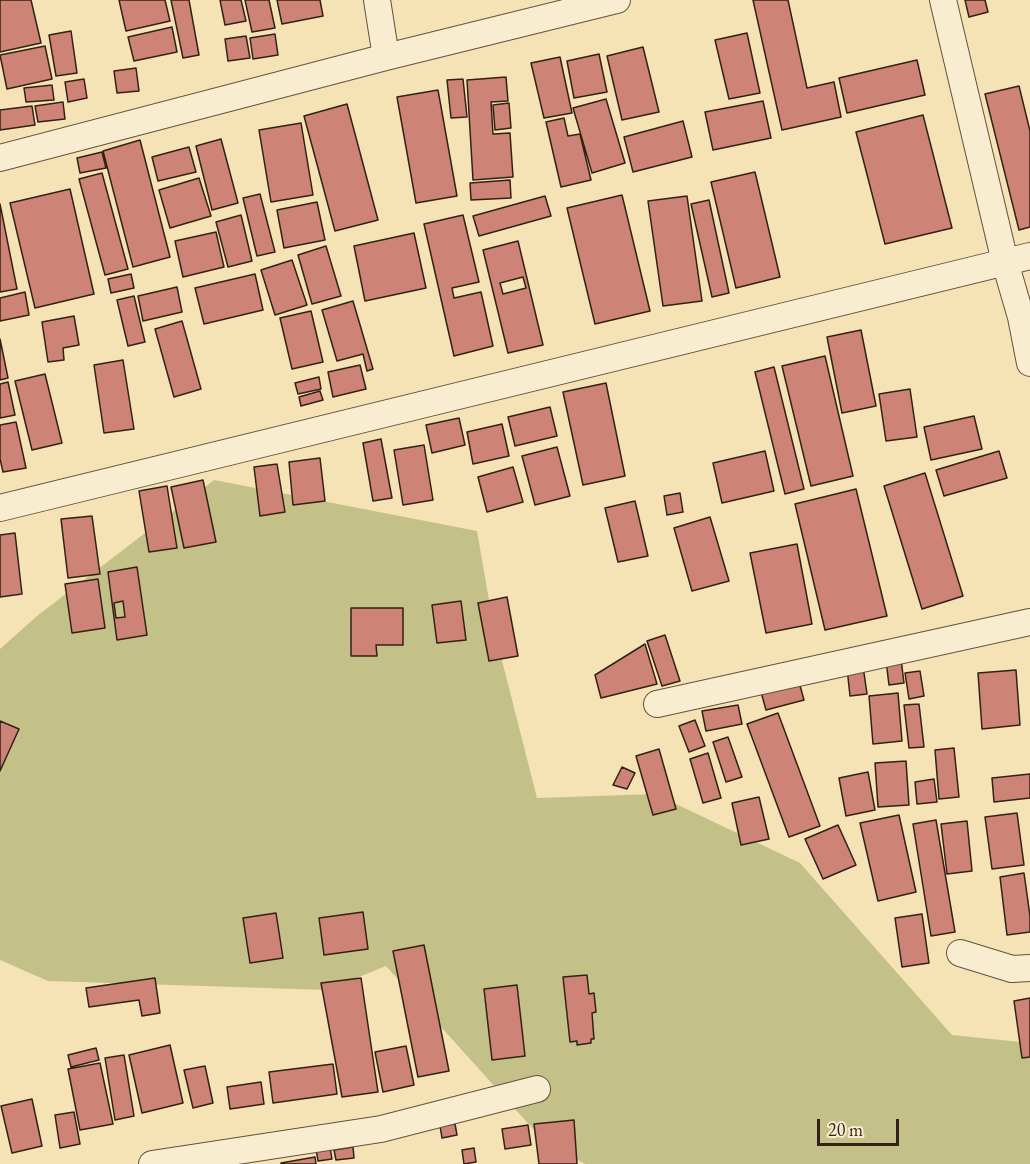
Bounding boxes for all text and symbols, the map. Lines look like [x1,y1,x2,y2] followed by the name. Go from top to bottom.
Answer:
[820,1107,902,1145] scale bar
[828,1118,863,1141] text: 20 m

